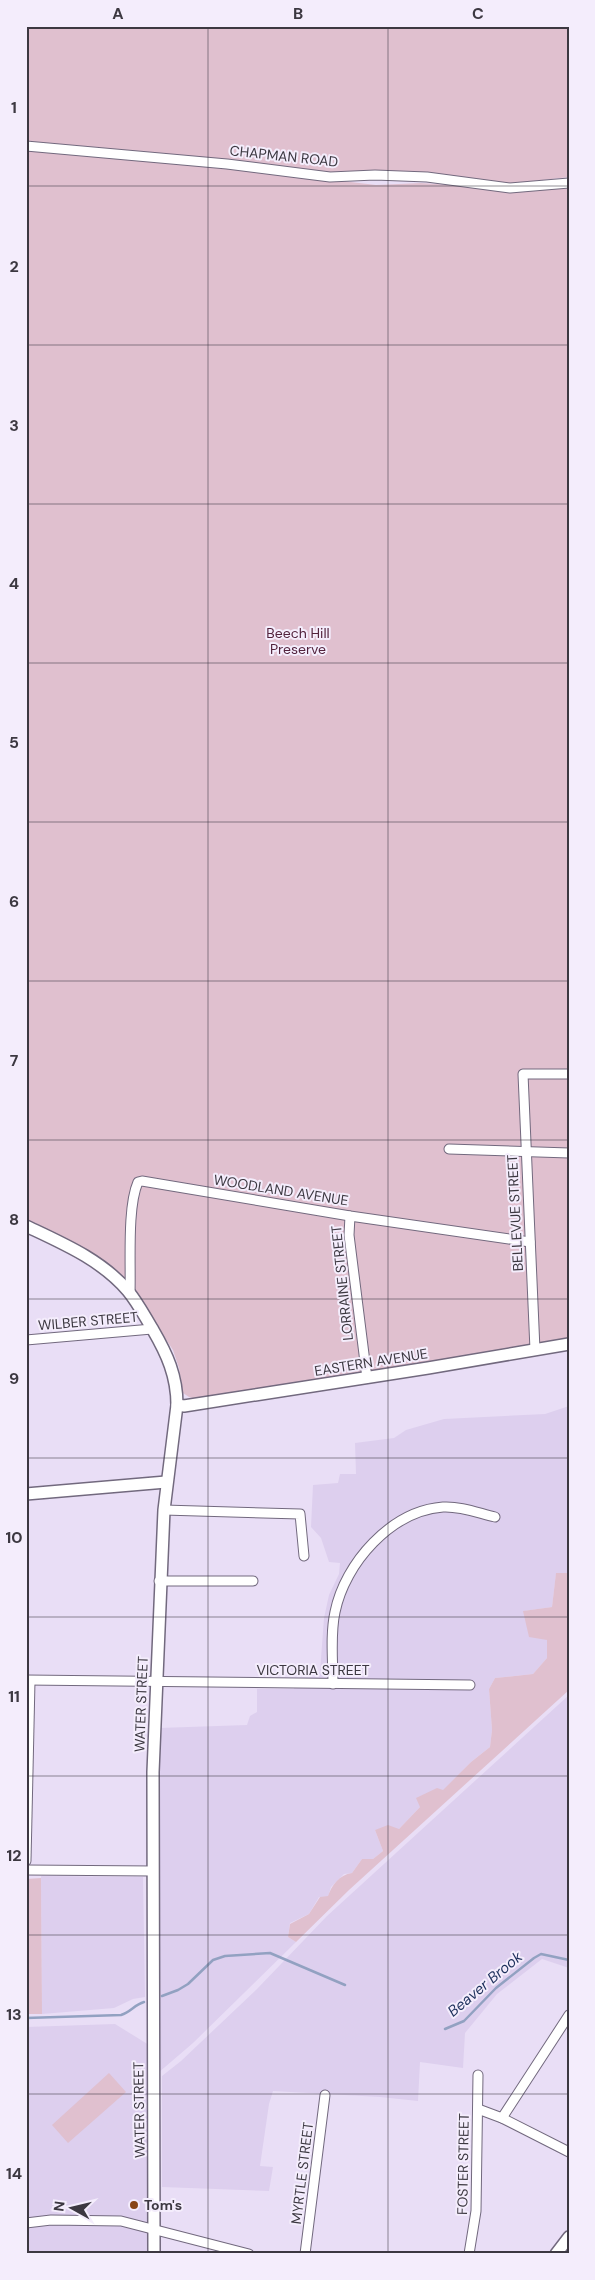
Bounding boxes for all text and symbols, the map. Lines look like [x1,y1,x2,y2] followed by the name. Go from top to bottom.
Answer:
[112,3,124,24] text: A
[293,3,303,24] text: B
[472,3,484,24] text: C
[11,97,17,118] text: 1
[229,141,339,171] street label: CHAPMAN ROAD
[9,256,19,277] text: 2
[9,415,19,436] text: 3
[9,573,19,594] text: 4
[266,624,330,658] park label: Beech Hill Preserve
[9,732,19,753] text: 5
[9,891,19,912] text: 6
[10,1050,19,1071] text: 7
[503,1154,527,1272] street label: BELLEVUE STREET
[212,1170,350,1210] street label: WOODLAND AVENUE
[9,1209,19,1230] text: 8
[327,1224,357,1341] street label: LORRAINE STREET
[37,1308,139,1334] street label: WILBER STREET
[313,1344,429,1380] street label: EASTERN AVENUE
[9,1368,19,1389] text: 9
[5,1527,23,1548] text: 10
[130,1655,152,1752] street label: WATER STREET
[257,1661,370,1679] street label: VICTORIA STREET
[8,1686,20,1707] text: 11
[6,1845,22,1866] text: 12
[443,1947,527,2021] water label: Beaver Brook
[6,2004,22,2025] text: 13
[129,2062,149,2158] street label: WATER STREET
[453,2113,473,2215] street label: FOSTER STREET
[287,2121,317,2225] street label: MYRTLE STREET
[6,2163,22,2184] text: 14
[48,2182,98,2232] north arrow
[144,2196,182,2214] place label: Tom's
[128,2199,140,2211] marker: Tom's
[50,2200,69,2213] text: N

